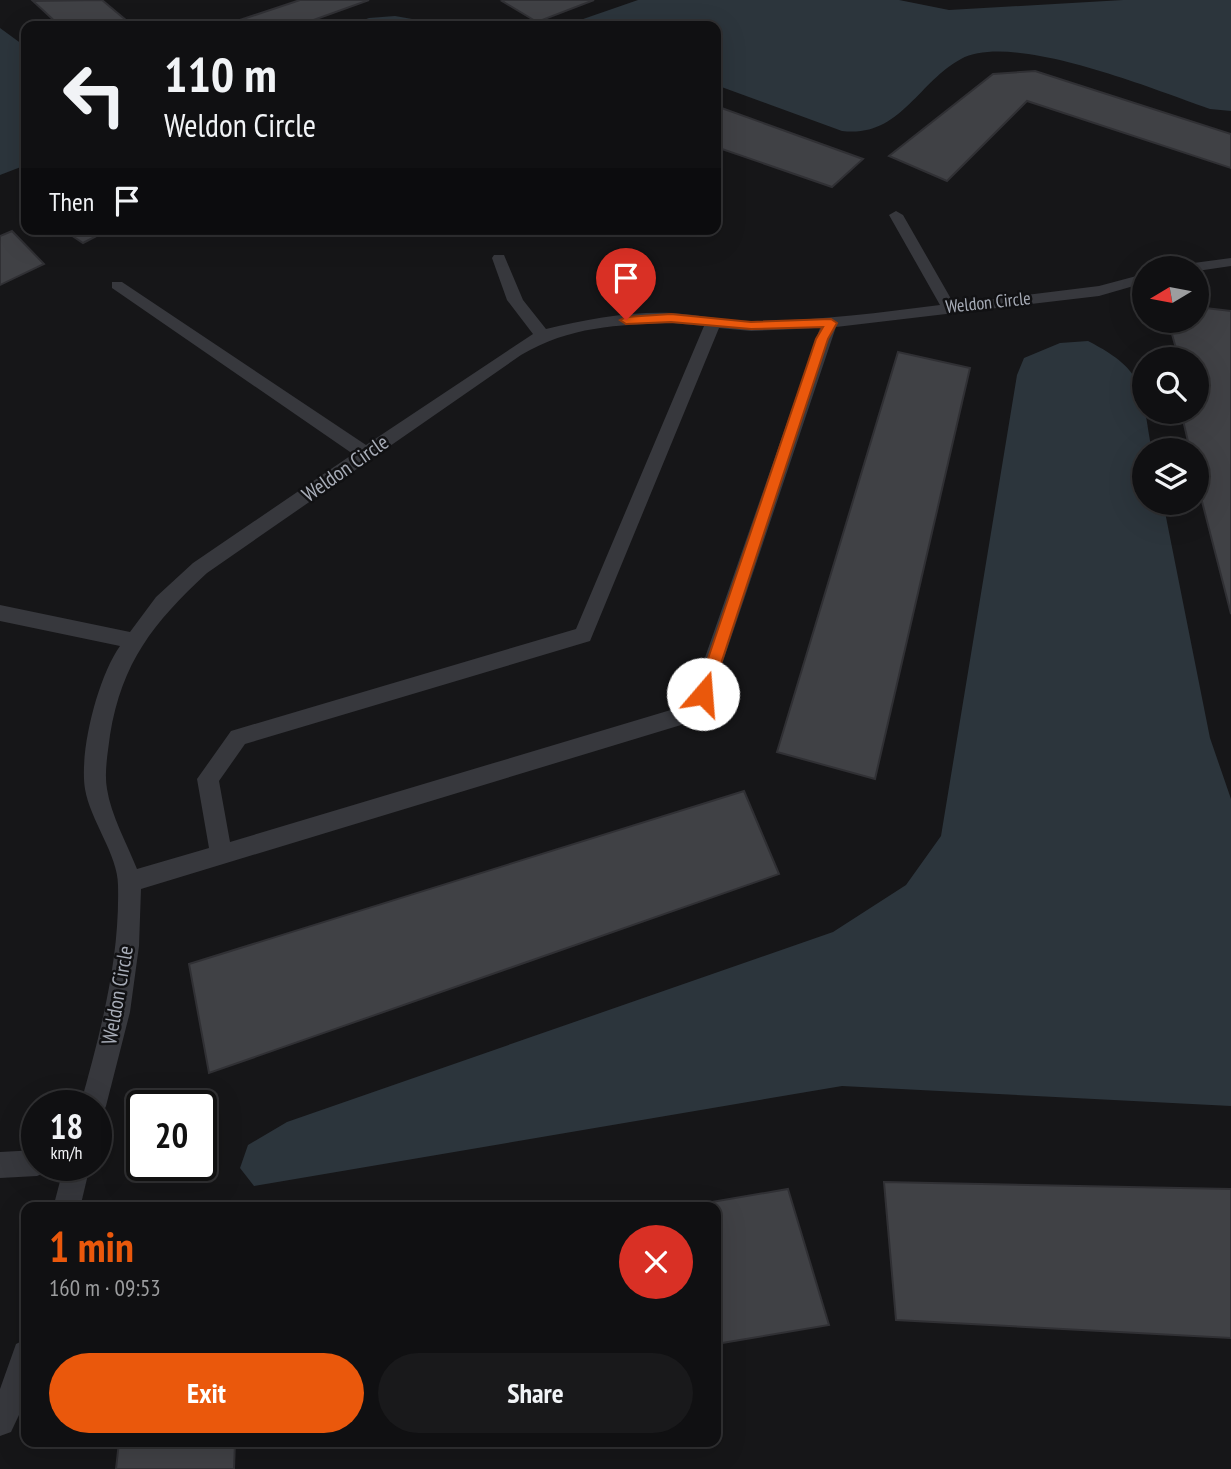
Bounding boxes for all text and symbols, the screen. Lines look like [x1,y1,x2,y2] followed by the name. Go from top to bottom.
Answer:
[164,42,277,106] text: 110 m
[49,49,140,140] icon: left
[164,104,316,146] text: Weldon Circle
[108,182,146,220] icon: arrive
[49,185,94,218] text: Then
[596,248,656,320] pin
[1132,256,1209,332] north arrow
[1132,256,1209,515] map controls
[607,259,645,297] icon: arrive
[944,286,1032,318] street label: Weldon Circle
[1132,347,1209,424] button: search
[296,428,394,508] street label: Weldon Circle
[1132,438,1209,515] button: layers
[666,657,740,731] position arrow
[95,944,139,1046] street label: Weldon Circle
[126,1090,217,1181] speed limit sign: 20
[50,1103,83,1149] text: 18
[51,1141,82,1164] text: km/h
[49,1219,134,1274] text: 1 min
[619,1225,693,1299] button: close
[49,1273,161,1302] text: 160 m · 09:53
[49,1353,364,1433] button: Exit
[378,1353,693,1433] button: Share

